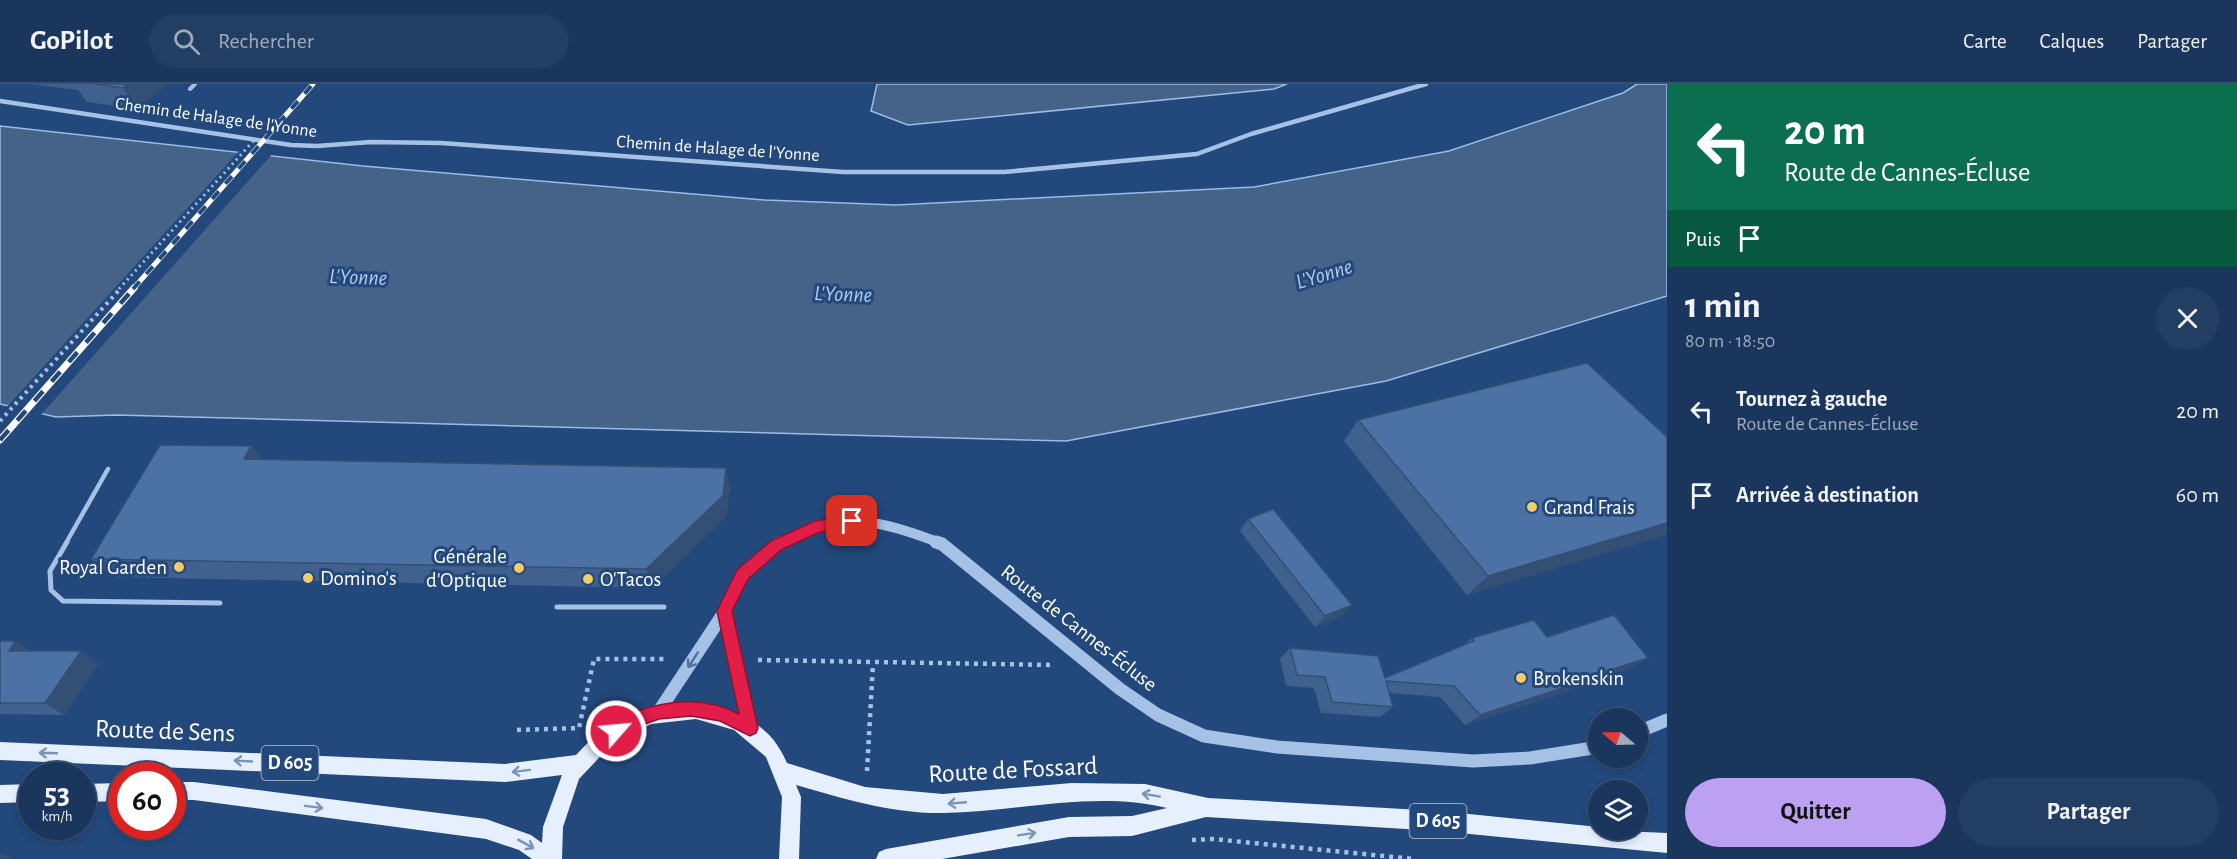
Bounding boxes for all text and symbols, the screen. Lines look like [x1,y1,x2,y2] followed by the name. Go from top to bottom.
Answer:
[149,14,569,68] search box
[170,25,203,58] icon: search
[30,27,113,55] text: GoPilot
[218,30,314,52] text: Rechercher
[1963,31,2007,52] text: Carte
[2040,31,2104,52] text: Calques
[2137,31,2207,52] text: Partager
[114,95,318,141] street label: Chemin de Halage de l'Yonne
[1685,108,1763,186] icon: left
[1784,110,1866,152] text: 20 m
[616,133,820,165] street label: Chemin de Halage de l'Yonne
[1784,159,2030,186] text: Route de Cannes-Écluse
[1733,222,1766,255] icon: arrive
[1685,228,1721,250] text: Puis
[1293,255,1355,293] water label: L'Yonne
[329,265,387,289] water label: L'Yonne
[814,282,872,306] water label: L'Yonne
[2156,287,2219,350] button: close
[1685,288,1761,324] text: 1 min
[1685,331,1775,351] text: 80 m · 18:50
[1736,388,1887,410] text: Tournez à gauche
[1685,395,1718,428] icon: left
[2176,400,2219,422] text: 20 m
[1736,414,1919,434] text: Route de Cannes-Écluse
[1685,479,1718,512] icon: arrive
[1736,484,1919,506] text: Arrivée à destination
[2176,484,2219,506] text: 60 m
[826,495,877,546] pin
[1544,497,1635,518] place label: Grand Frais
[1525,500,1539,514] marker: Grand Frais
[835,504,868,537] icon: arrive
[426,546,507,591] place label: Générale d'Optique
[59,557,167,578] place label: Royal Garden
[997,559,1162,695] street label: Route de Cannes-Écluse
[172,560,186,574] marker: Royal Garden
[512,561,526,575] marker: Générale d'Optique
[320,568,397,589] place label: Domino's
[600,569,661,590] place label: O'Tacos
[301,571,315,585] marker: Domino's
[581,572,595,586] marker: O'Tacos
[686,651,698,668] one-way arrow
[1533,668,1624,689] place label: Brokenskin
[1514,671,1528,685] marker: Brokenskin
[584,699,648,763] position arrow
[1588,708,1648,768] north arrow
[1588,708,1648,840] map controls
[94,716,236,746] street label: Route de Sens
[262,746,318,780] road number: D 605
[38,748,58,759] one-way arrow
[928,753,1098,787] street label: Route de Fossard
[233,755,253,766] one-way arrow
[108,762,186,840] speed limit sign: 60
[512,766,532,777] one-way arrow
[1685,778,1946,847] button: Quitter
[1958,778,2219,847] button: Partager
[44,779,70,809] text: 53
[1588,780,1648,840] button: layers
[1142,789,1161,800] one-way arrow
[947,798,967,809] one-way arrow
[304,801,323,812] one-way arrow
[1410,804,1466,838] road number: D 605
[42,809,72,824] text: km/h
[1016,828,1036,839] one-way arrow
[516,839,534,850] one-way arrow

